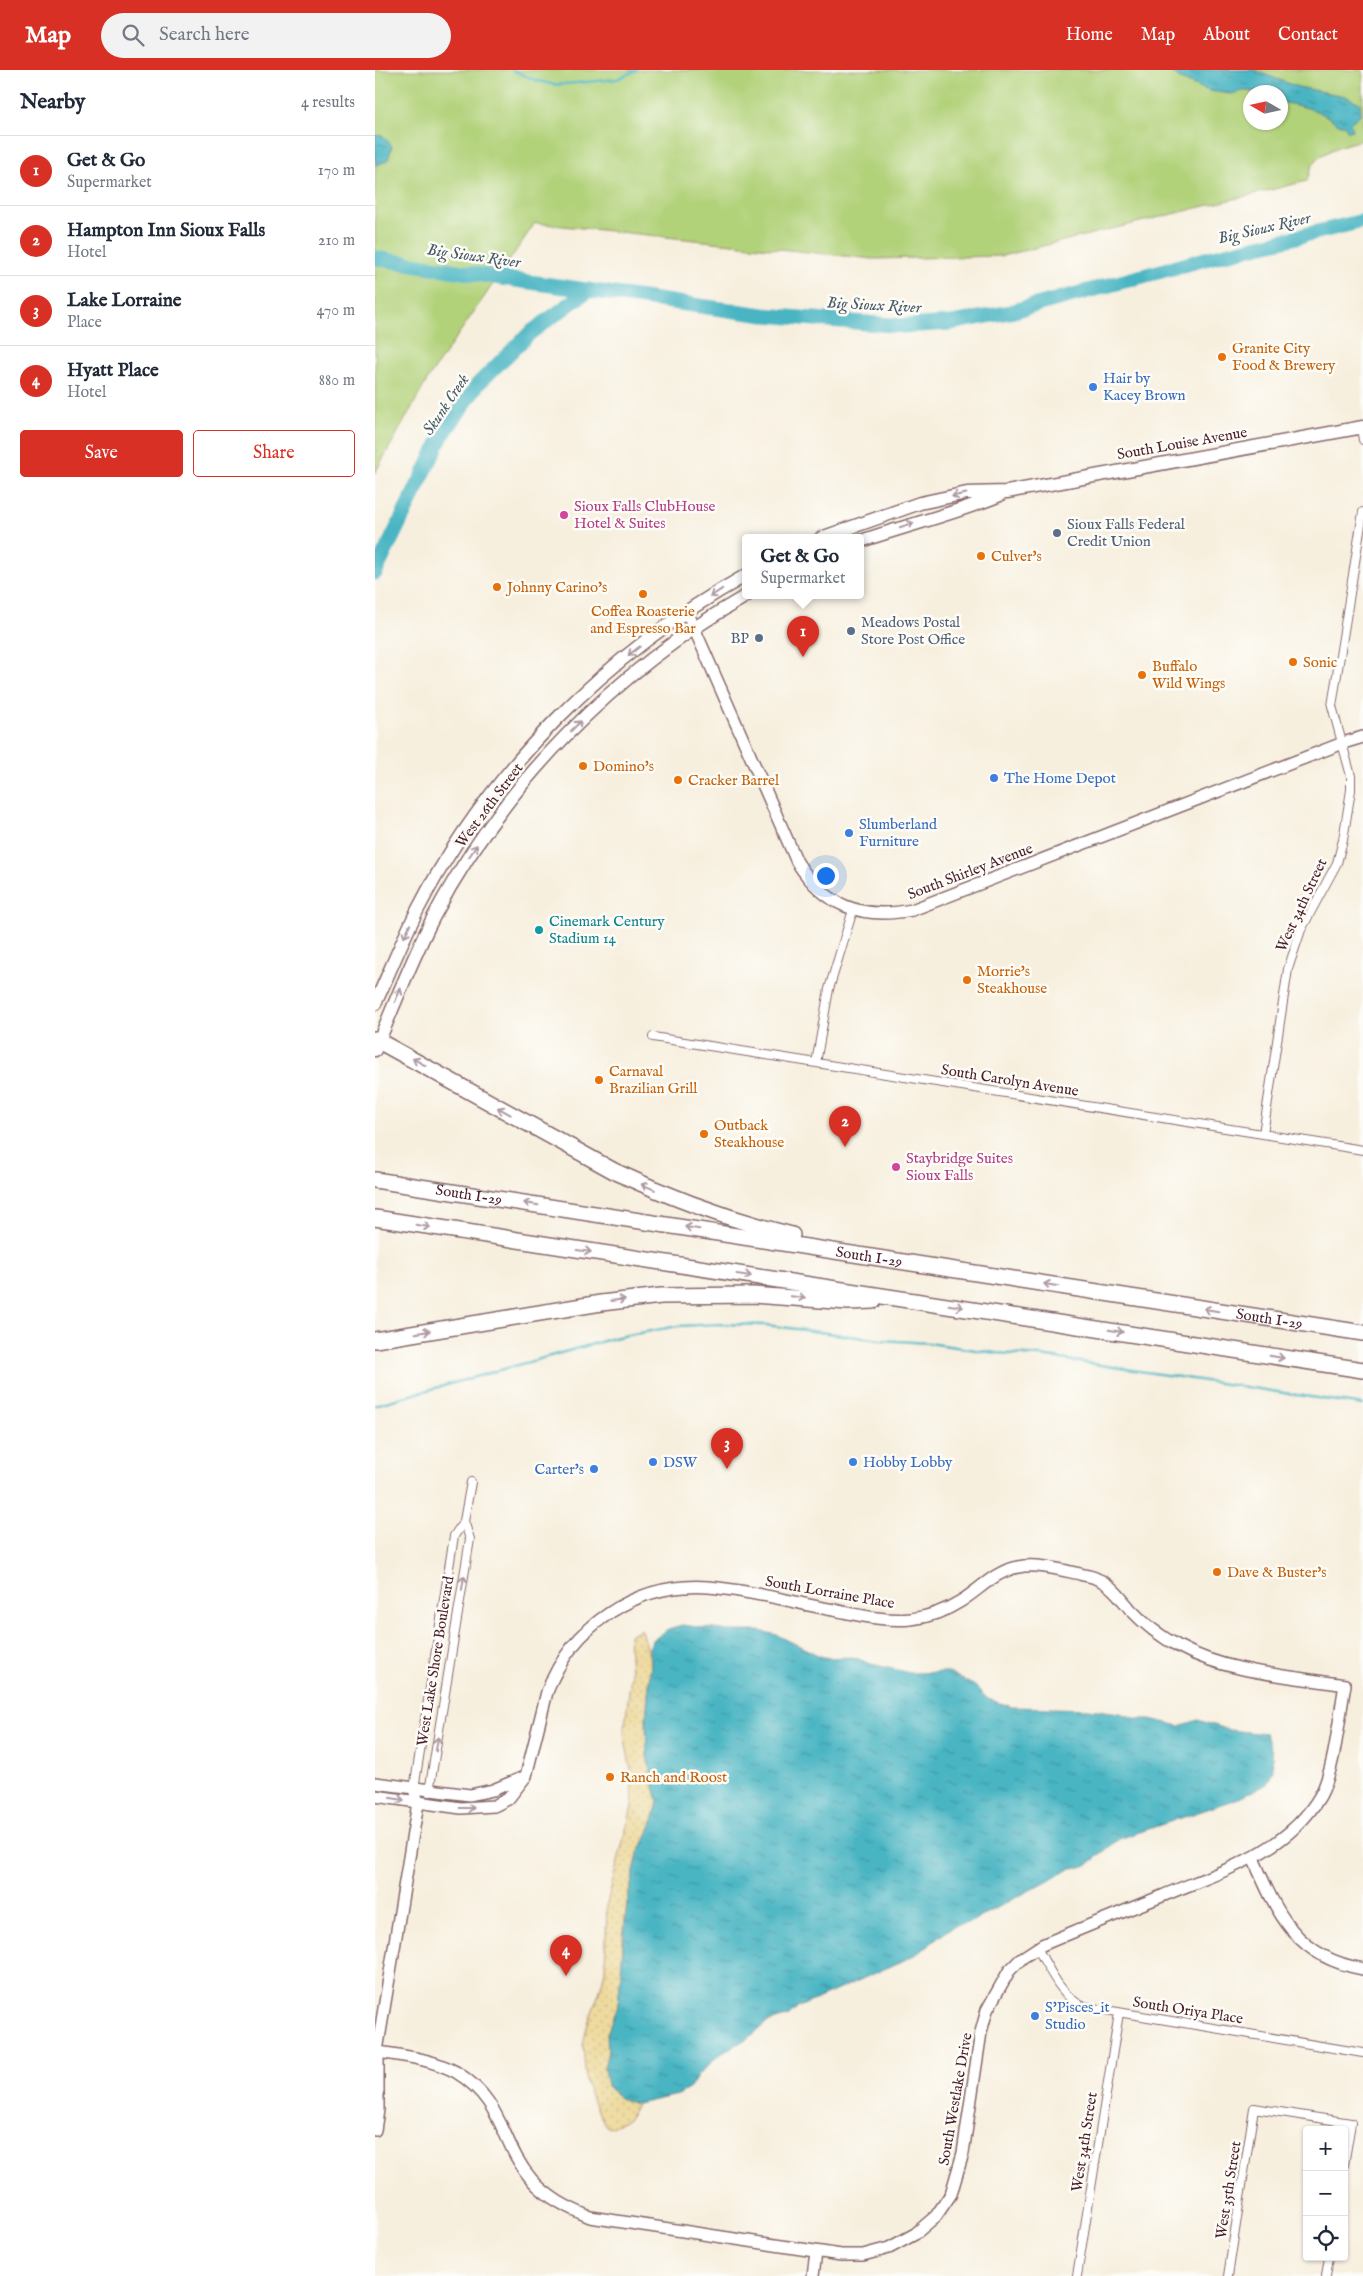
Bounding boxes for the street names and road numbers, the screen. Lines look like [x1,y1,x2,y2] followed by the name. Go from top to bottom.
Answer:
[1116,423,1249,464] street label: South Louise Avenue
[451,759,527,851] street label: West 26th Street
[905,839,1036,904] street label: South Shirley Avenue
[1272,856,1331,955] street label: West 34th Street
[940,1060,1080,1101] street label: South Carolyn Avenue
[434,1181,503,1210] street label: South I-29
[834,1242,904,1272] street label: South I-29
[1235,1304,1304,1334] street label: South I-29
[764,1572,896,1613] street label: South Lorraine Place
[413,1574,458,1747] street label: West Lake Shore Boulevard
[1131,1992,1245,2029] street label: South Oriya Place
[934,2031,977,2167] street label: South Westlake Drive
[1067,2091,1102,2193] street label: West 34th Street
[1211,2140,1246,2240] street label: West 35th Street

